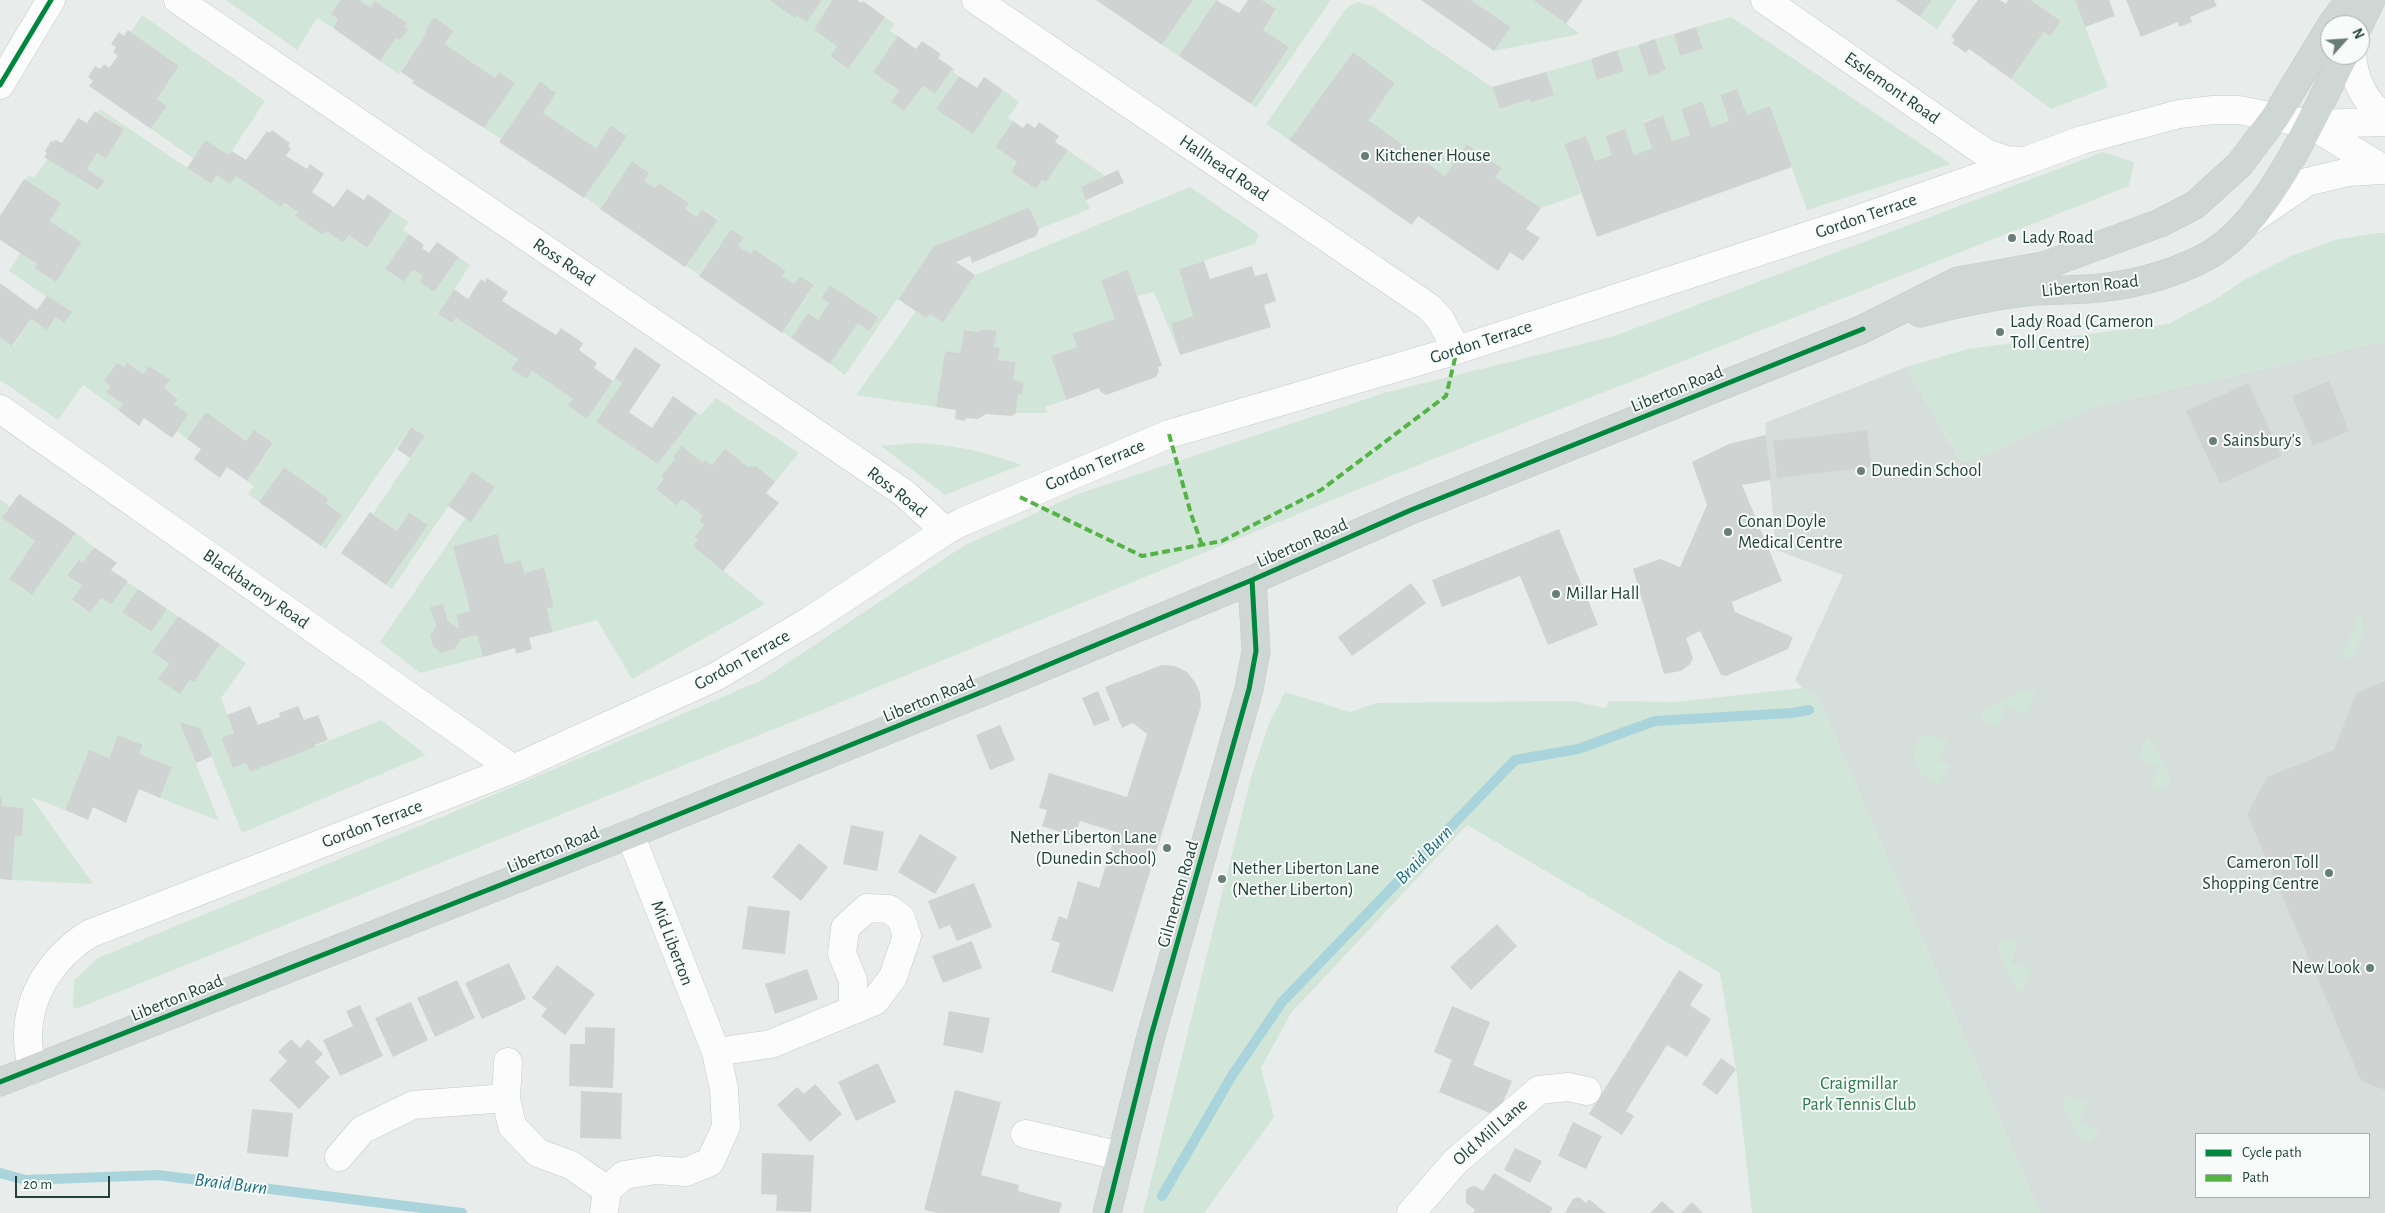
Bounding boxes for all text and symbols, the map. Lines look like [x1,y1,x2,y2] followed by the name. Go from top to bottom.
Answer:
[2320,15,2370,65] north arrow
[2349,26,2366,41] text: N
[1840,47,1944,129] street label: Esslemont Road
[1175,130,1273,206] street label: Hallhead Road
[1375,145,1491,167] place label: Kitchener House
[1359,150,1371,162] marker: Kitchener House
[1812,189,1920,243] street label: Gordon Terrace
[2022,227,2094,249] place label: Lady Road
[2006,232,2018,244] marker: Lady Road
[529,233,599,291] street label: Ross Road
[2040,270,2140,302] street label: Liberton Road
[2010,311,2154,354] place label: Lady Road (Cameron Toll Centre)
[1427,315,1535,369] street label: Gordon Terrace
[1994,326,2006,338] marker: Lady Road (Cameron Toll Centre)
[1628,361,1726,417] street label: Liberton Road
[2223,430,2301,452] place label: Sainsbury's
[1042,434,1148,496] street label: Gordon Terrace
[2207,435,2219,447] marker: Sainsbury's
[1871,460,1982,482] place label: Dunedin School
[863,462,931,522] street label: Ross Road
[1855,465,1867,477] marker: Dunedin School
[1738,511,1843,554] place label: Conan Doyle Medical Centre
[1253,513,1351,573] street label: Liberton Road
[1722,526,1734,538] marker: Conan Doyle Medical Centre
[199,544,313,634] street label: Blackbarony Road
[1566,583,1640,605] place label: Millar Hall
[1550,588,1562,600] marker: Millar Hall
[690,625,794,695] street label: Gordon Terrace
[880,671,978,727] street label: Liberton Road
[319,795,425,853] street label: Gordon Terrace
[1390,821,1458,889] water label: Braid Burn
[504,822,602,878] street label: Liberton Road
[1010,827,1157,870] place label: Nether Liberton Lane (Dunedin School)
[1152,838,1204,950] street label: Gilmerton Road
[1161,842,1173,854] marker: Nether Liberton Lane (Dunedin School)
[2202,852,2319,894] place label: Cameron Toll Shopping Centre
[1232,858,1379,901] place label: Nether Liberton Lane (Nether Liberton)
[2323,867,2335,879] marker: Cameron Toll Shopping Centre
[1216,873,1228,885] marker: Nether Liberton Lane (Nether Liberton)
[646,897,698,989] street label: Mid Liberton
[2292,957,2360,979] place label: New Look
[2364,962,2376,974] marker: New Look
[128,970,226,1026] street label: Liberton Road
[1802,1073,1916,1116] park label: Craigmillar Park Tennis Club
[1448,1094,1532,1170] street label: Old Mill Lane
[2195,1133,2370,1198] legend
[2242,1145,2302,1160] text: Cycle path
[18,1166,112,1198] scale bar
[193,1168,269,1200] water label: Braid Burn
[2242,1170,2269,1185] text: Path
[23,1177,52,1192] text: 20 m

